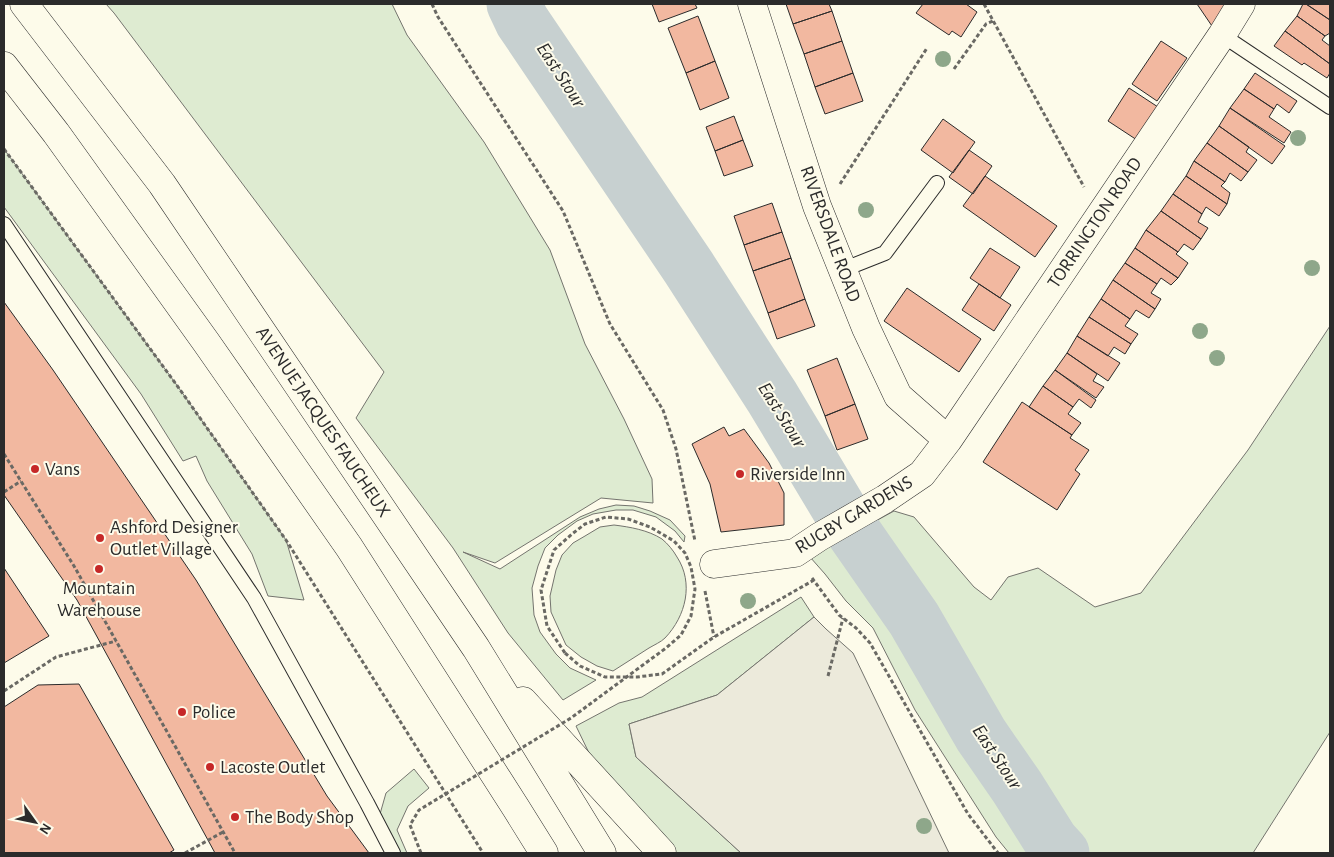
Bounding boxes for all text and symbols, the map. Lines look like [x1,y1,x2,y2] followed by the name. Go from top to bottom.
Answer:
[533,39,590,111] water label: East Stour
[1044,154,1146,292] street label: TORRINGTON ROAD
[797,163,863,305] street label: RIVERSDALE ROAD
[252,323,394,521] street label: AVENUE JACQUES FAUCHEUX
[754,379,810,452] water label: East Stour
[45,460,80,479] place label: Vans
[29,463,41,475] marker: Vans
[750,465,845,484] place label: Riverside Inn
[734,468,746,480] marker: Riverside Inn
[792,473,916,557] street label: RUGBY GARDENS
[110,518,238,559] place label: Ashford Designer Outlet Village
[94,532,106,544] marker: Ashford Designer Outlet Village
[93,563,105,575] marker: Mountain Warehouse
[57,579,141,620] place label: Mountain Warehouse
[192,703,236,722] place label: Police
[176,706,188,718] marker: Police
[968,721,1026,793] water label: East Stour
[220,758,325,777] place label: Lacoste Outlet
[204,761,216,773] marker: Lacoste Outlet
[10,797,60,847] north arrow
[245,808,354,827] place label: The Body Shop
[229,811,241,823] marker: The Body Shop
[37,821,54,836] text: N

